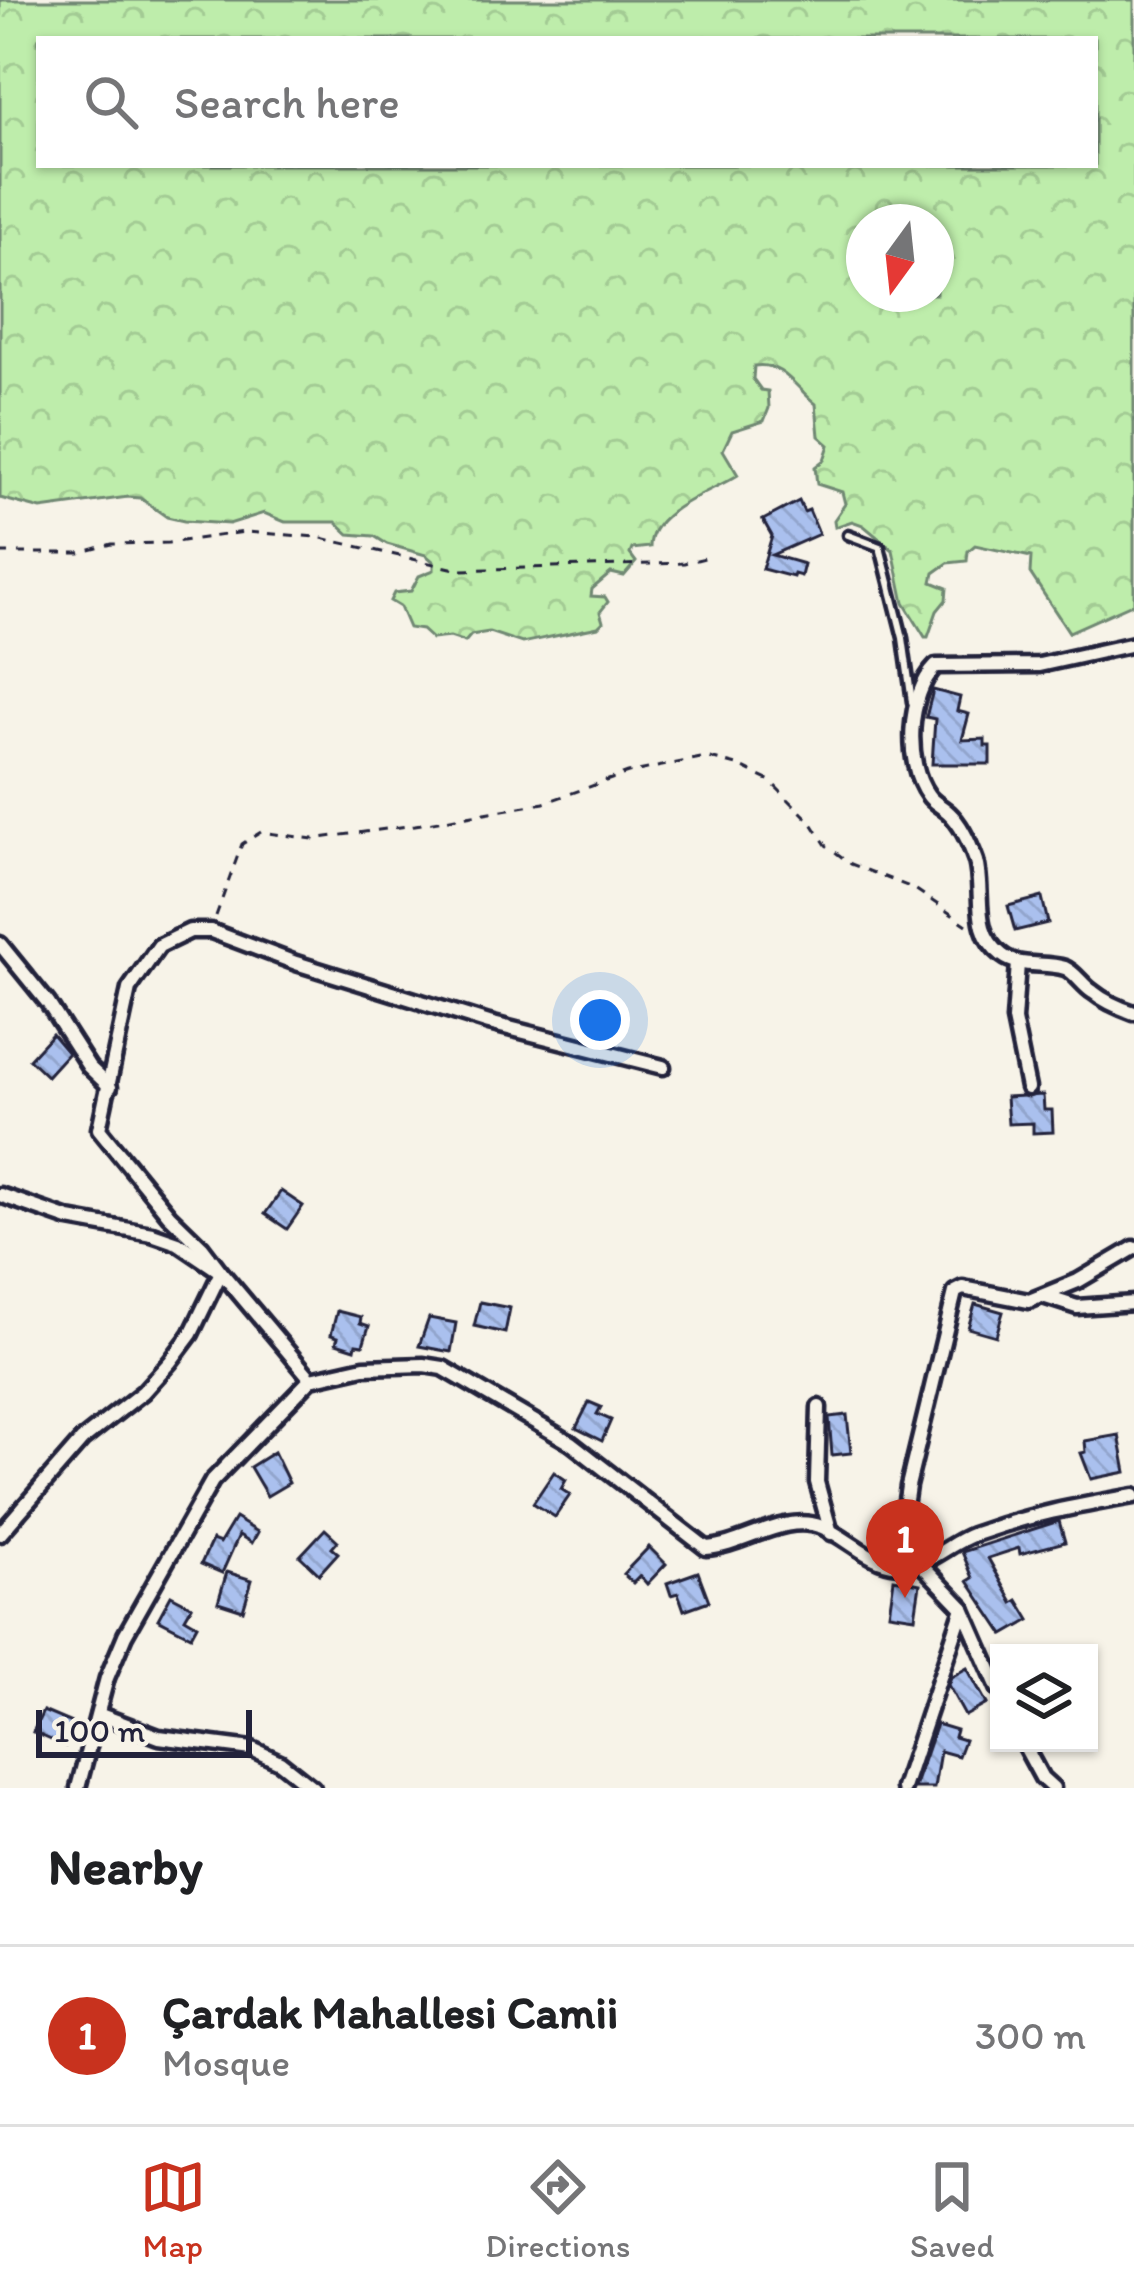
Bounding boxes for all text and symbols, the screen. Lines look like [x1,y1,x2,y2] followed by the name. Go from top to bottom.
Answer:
[36,36,1098,168] search box
[78,69,144,135] icon: search
[174,75,400,129] text: Search here
[846,204,954,312] north arrow
[570,990,630,1050] your location
[866,1499,944,1598] pin: 1
[990,1644,1098,1752] map controls
[990,1644,1098,1752] button: layers
[36,1704,252,1757] scale bar
[54,1711,145,1750] text: 100 m
[48,1836,203,1897] text: Nearby
[162,1985,618,2039] text: Çardak Mahallesi Camii
[78,2012,96,2059] text: 1
[975,2012,1086,2059] text: 300 m
[162,2039,290,2086] text: Mosque
[140,2154,206,2265] tab: Map
[485,2154,630,2265] tab: Directions
[910,2154,994,2265] tab: Saved

